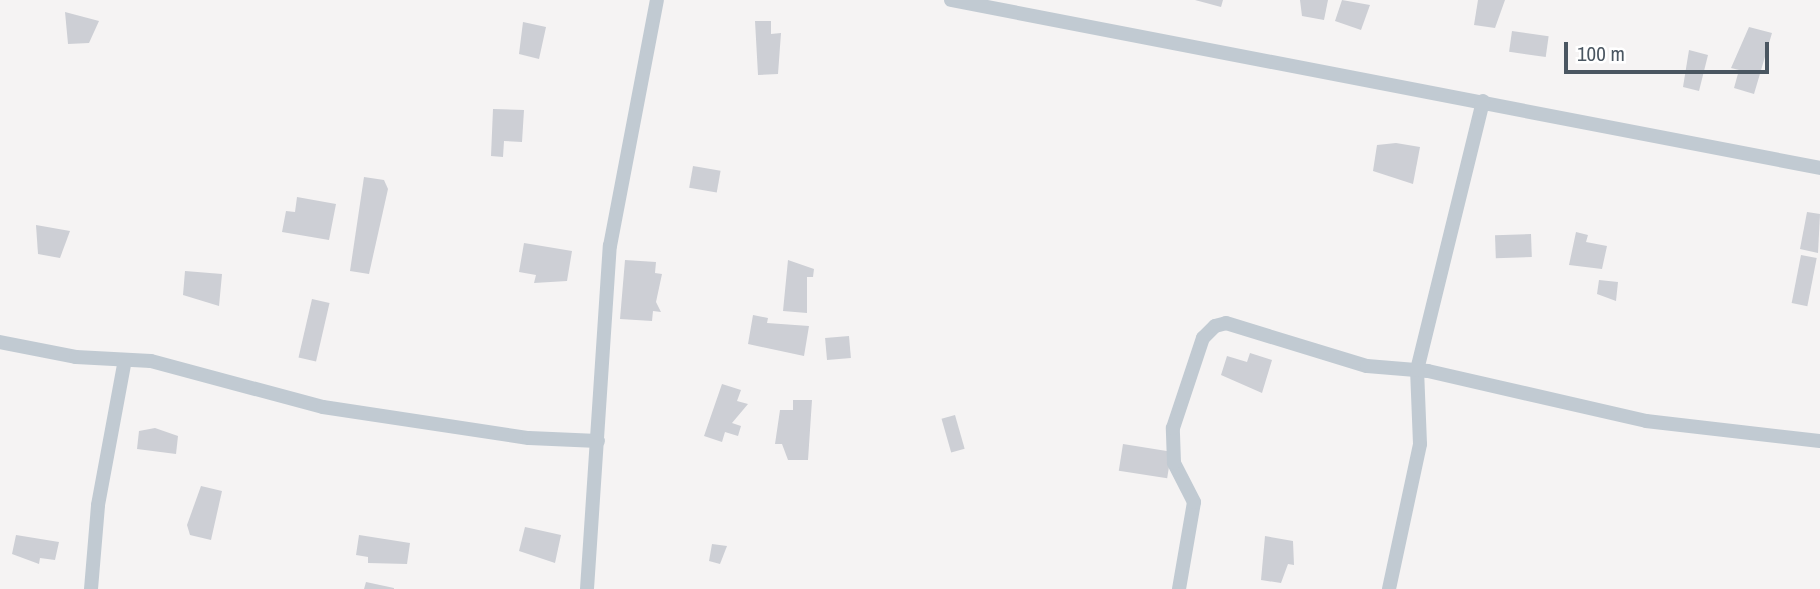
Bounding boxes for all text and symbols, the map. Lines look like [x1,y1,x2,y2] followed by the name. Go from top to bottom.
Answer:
[1568,28,1773,72] scale bar
[1577,39,1625,68] text: 100 m

